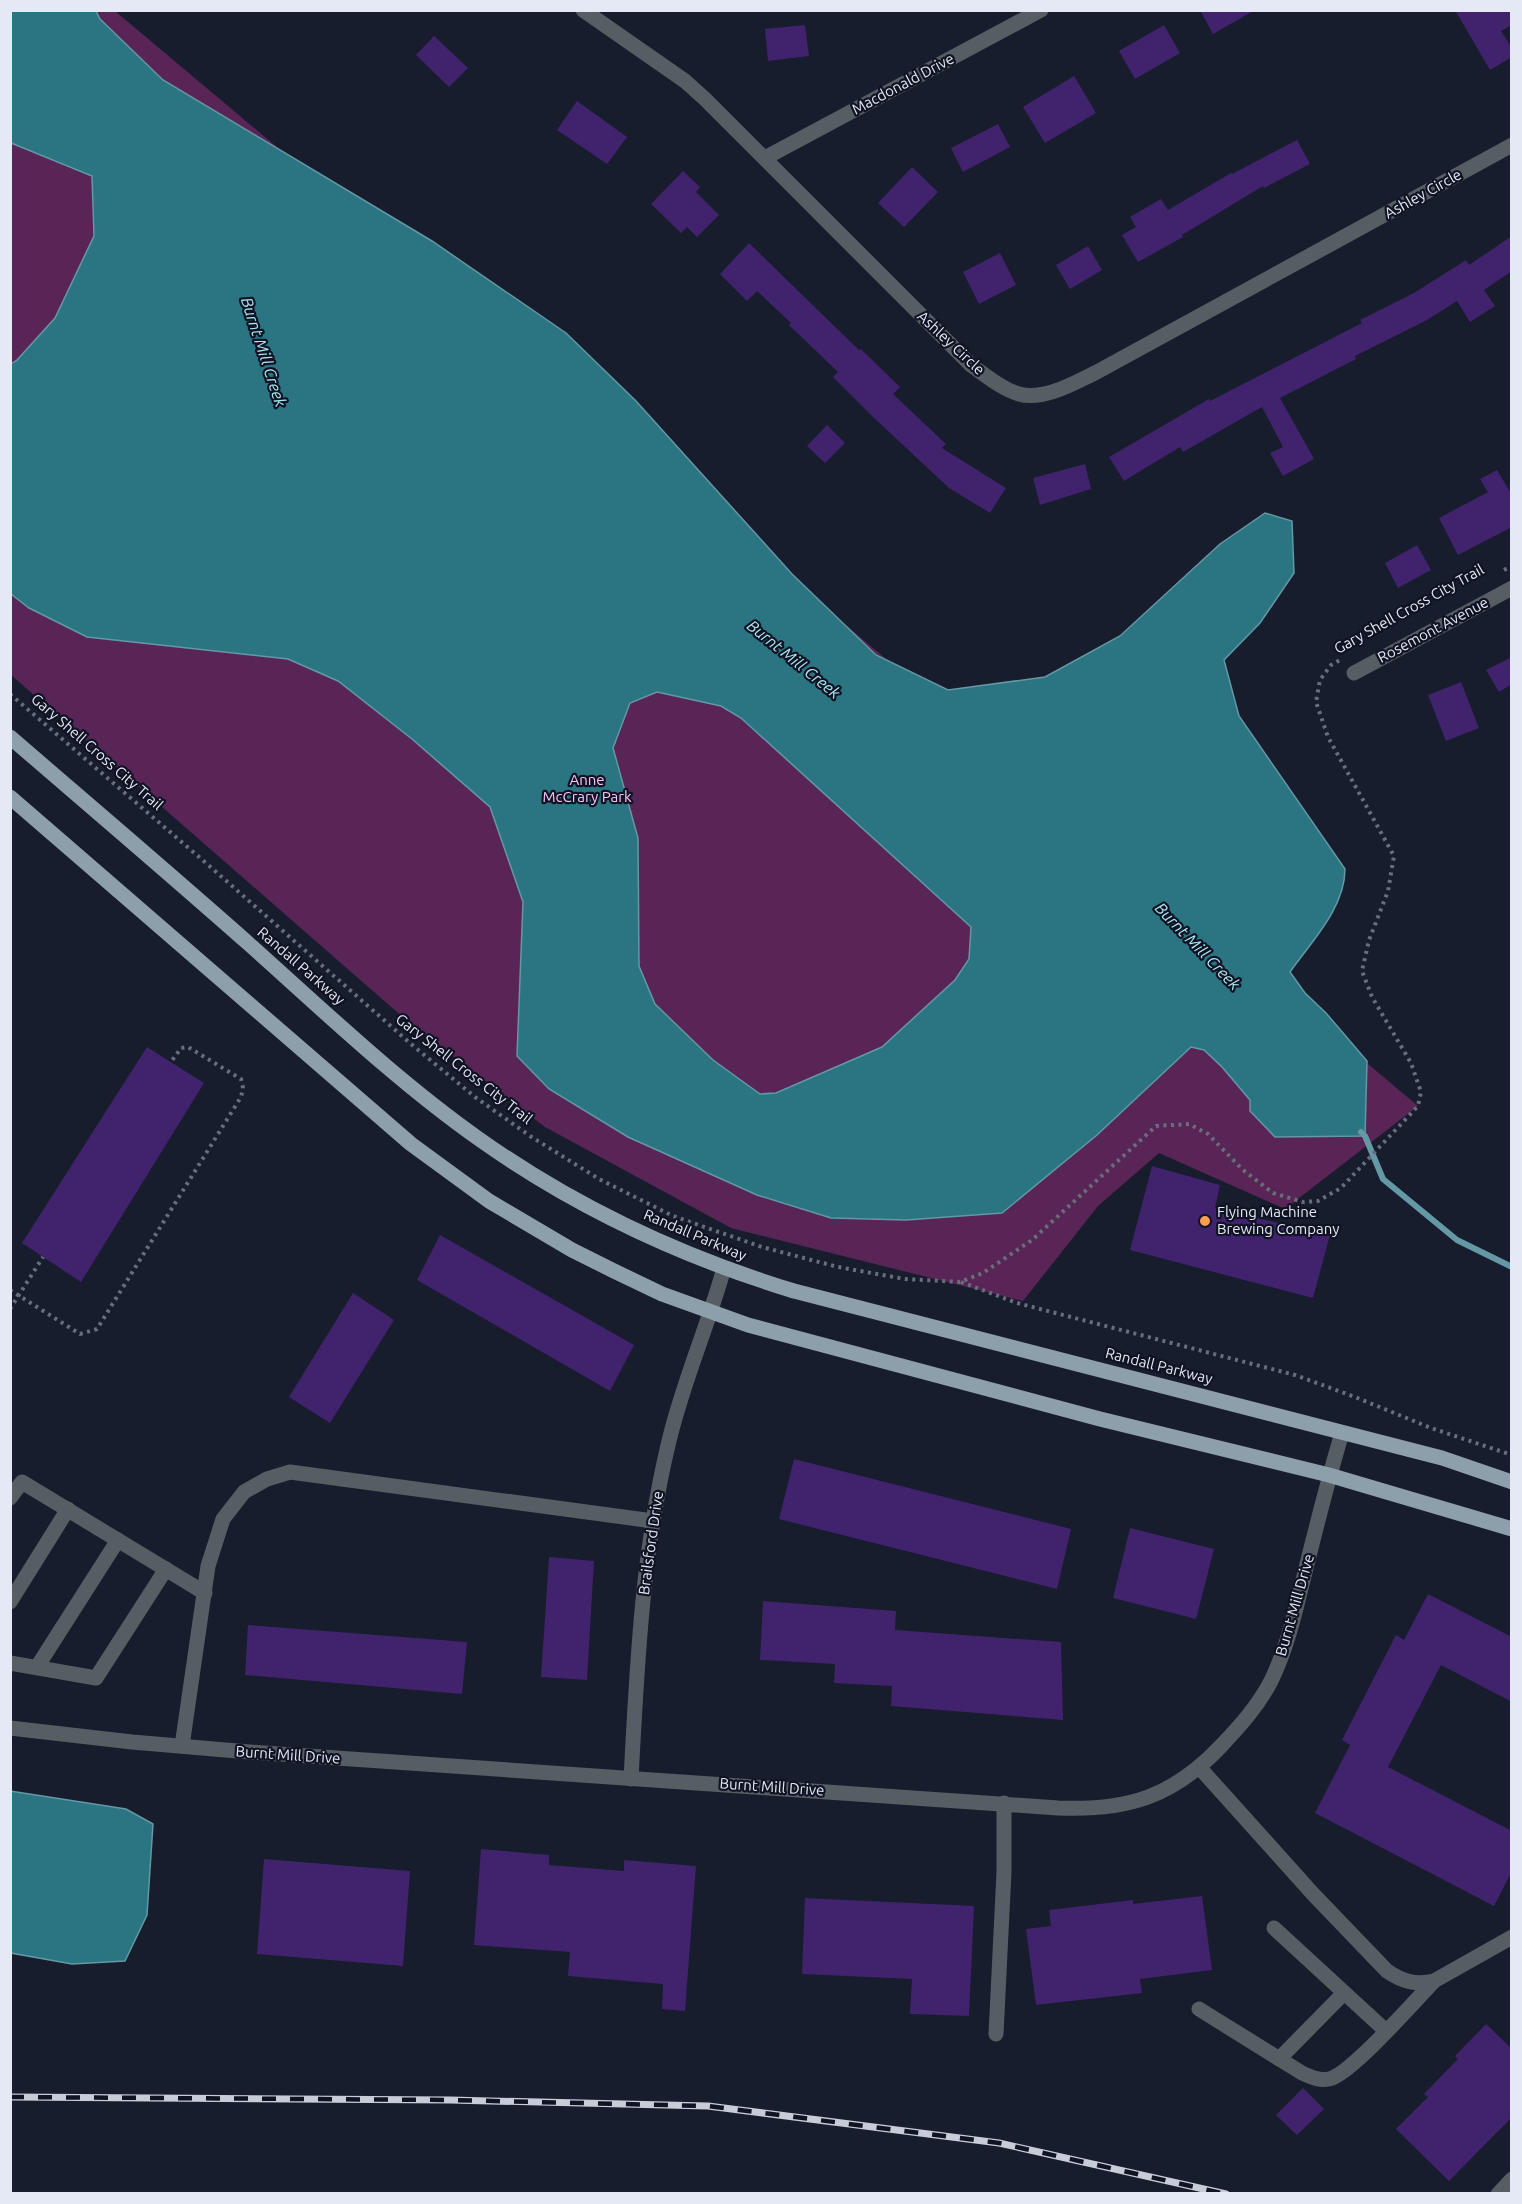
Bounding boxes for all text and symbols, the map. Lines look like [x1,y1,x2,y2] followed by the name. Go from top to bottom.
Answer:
[849,50,957,118] street label: Macdonald Drive
[1381,165,1464,222] street label: Ashley Circle
[238,295,290,410] water label: Burnt Mill Creek
[914,307,988,378] street label: Ashley Circle
[1331,560,1487,657] street label: Gary Shell Cross City Trail
[1374,593,1491,666] street label: Rosemont Avenue
[744,616,845,702] water label: Burnt Mill Creek
[28,690,167,813] street label: Gary Shell Cross City Trail
[542,771,632,805] park label: Anne McCrary Park
[1152,899,1245,994] water label: Burnt Mill Creek
[254,923,348,1008] street label: Randall Parkway
[393,1010,536,1127] street label: Gary Shell Cross City Trail
[1217,1203,1339,1237] place label: Flying Machine Brewing Company
[641,1205,749,1264] street label: Randall Parkway
[1198,1214,1212,1228] marker: Flying Machine Brewing Company
[1104,1344,1214,1387] street label: Randall Parkway
[635,1490,666,1596] street label: Brailsford Drive
[1272,1552,1317,1658] street label: Burnt Mill Drive
[235,1742,341,1767] street label: Burnt Mill Drive
[719,1774,825,1799] street label: Burnt Mill Drive

